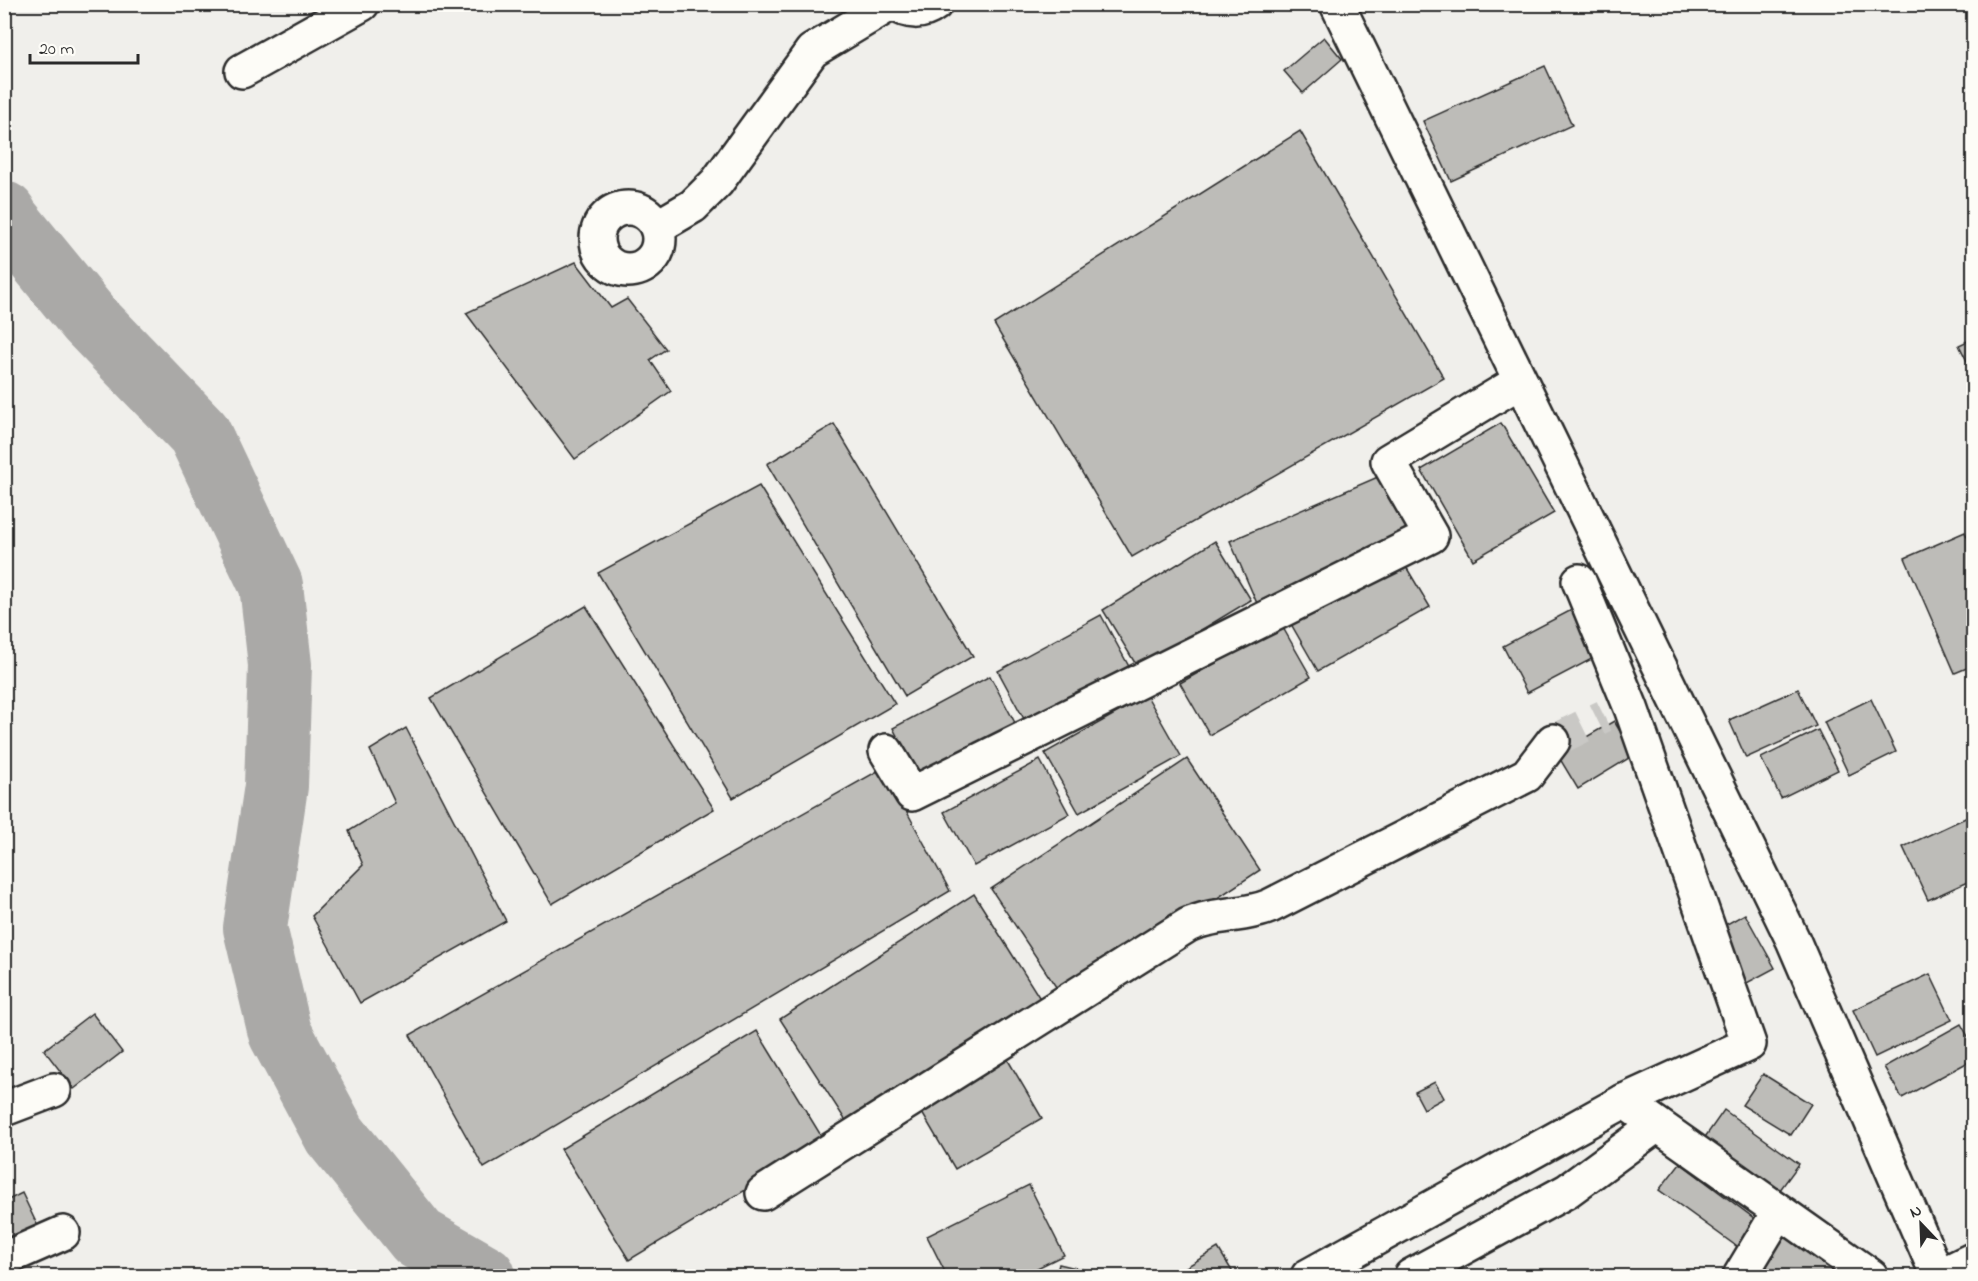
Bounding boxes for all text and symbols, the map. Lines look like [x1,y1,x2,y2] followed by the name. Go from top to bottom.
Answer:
[30,27,138,65] scale bar
[39,37,74,63] text: 20 m
[1891,1194,1951,1254] north arrow
[1906,1199,1926,1225] text: N

